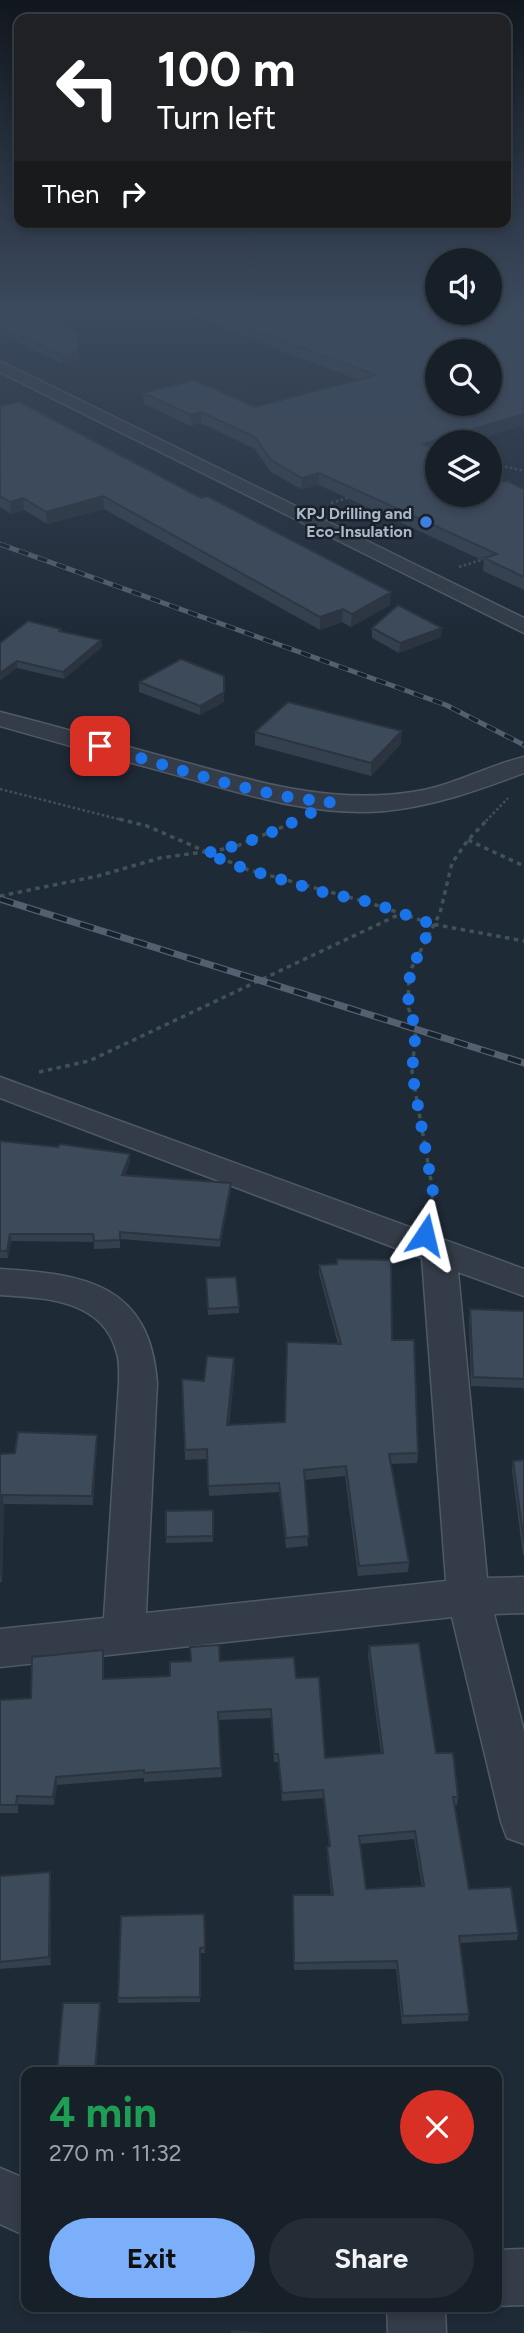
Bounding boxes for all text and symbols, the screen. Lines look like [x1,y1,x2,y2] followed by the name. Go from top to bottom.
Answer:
[157,39,296,98] text: 100 m
[42,42,133,133] icon: left
[157,99,276,137] text: Turn left
[114,175,152,213] icon: right
[42,178,100,210] text: Then
[425,248,502,507] map controls
[425,248,502,325] button: sound
[425,339,502,416] button: search
[425,430,502,507] button: layers
[296,504,412,541] place label: KPJ Drilling and Eco-Insulation
[418,514,434,530] marker: KPJ Drilling and Eco-Insulation
[70,716,130,776] pin
[81,727,119,765] icon: arrive
[388,1198,462,1272] position arrow
[49,2087,157,2138] text: 4 min
[400,2090,474,2164] button: close
[49,2139,182,2167] text: 270 m · 11:32
[49,2218,255,2298] button: Exit
[269,2218,474,2298] button: Share

